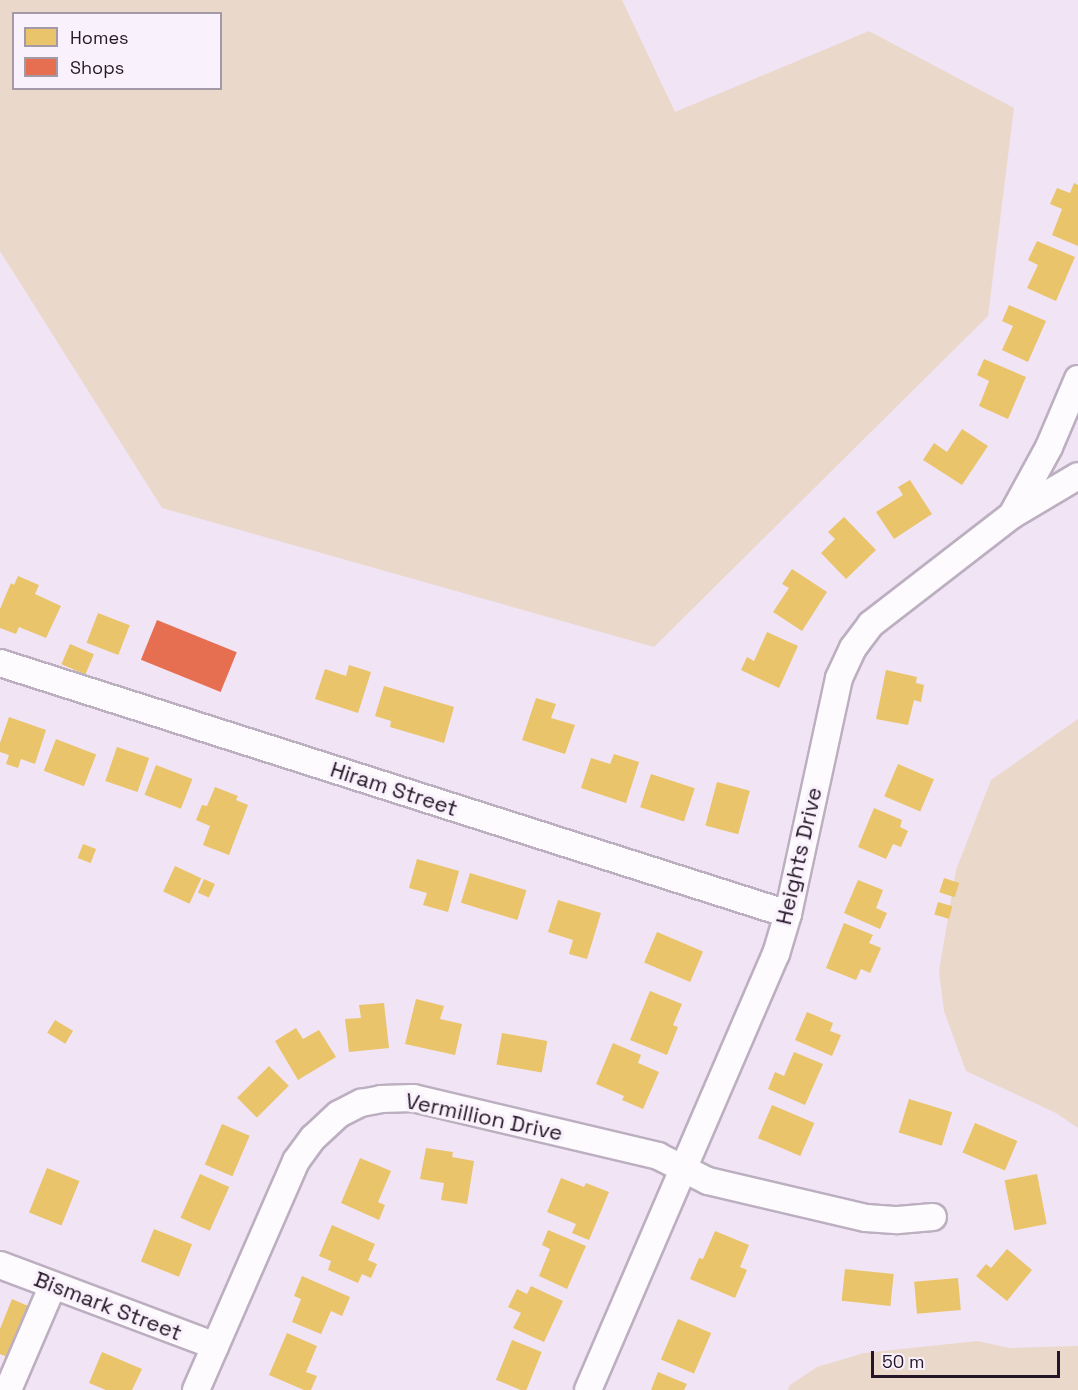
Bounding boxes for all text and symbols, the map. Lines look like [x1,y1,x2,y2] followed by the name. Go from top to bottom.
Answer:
[12,12,222,90] legend
[70,26,129,49] text: Homes
[70,56,124,79] text: Shops
[327,756,461,822] street label: Hiram Street
[770,785,828,927] street label: Heights Drive
[403,1087,565,1147] street label: Vermillion Drive
[30,1266,186,1346] street label: Bismark Street
[874,1339,1063,1377] scale bar
[882,1350,924,1373] text: 50 m

